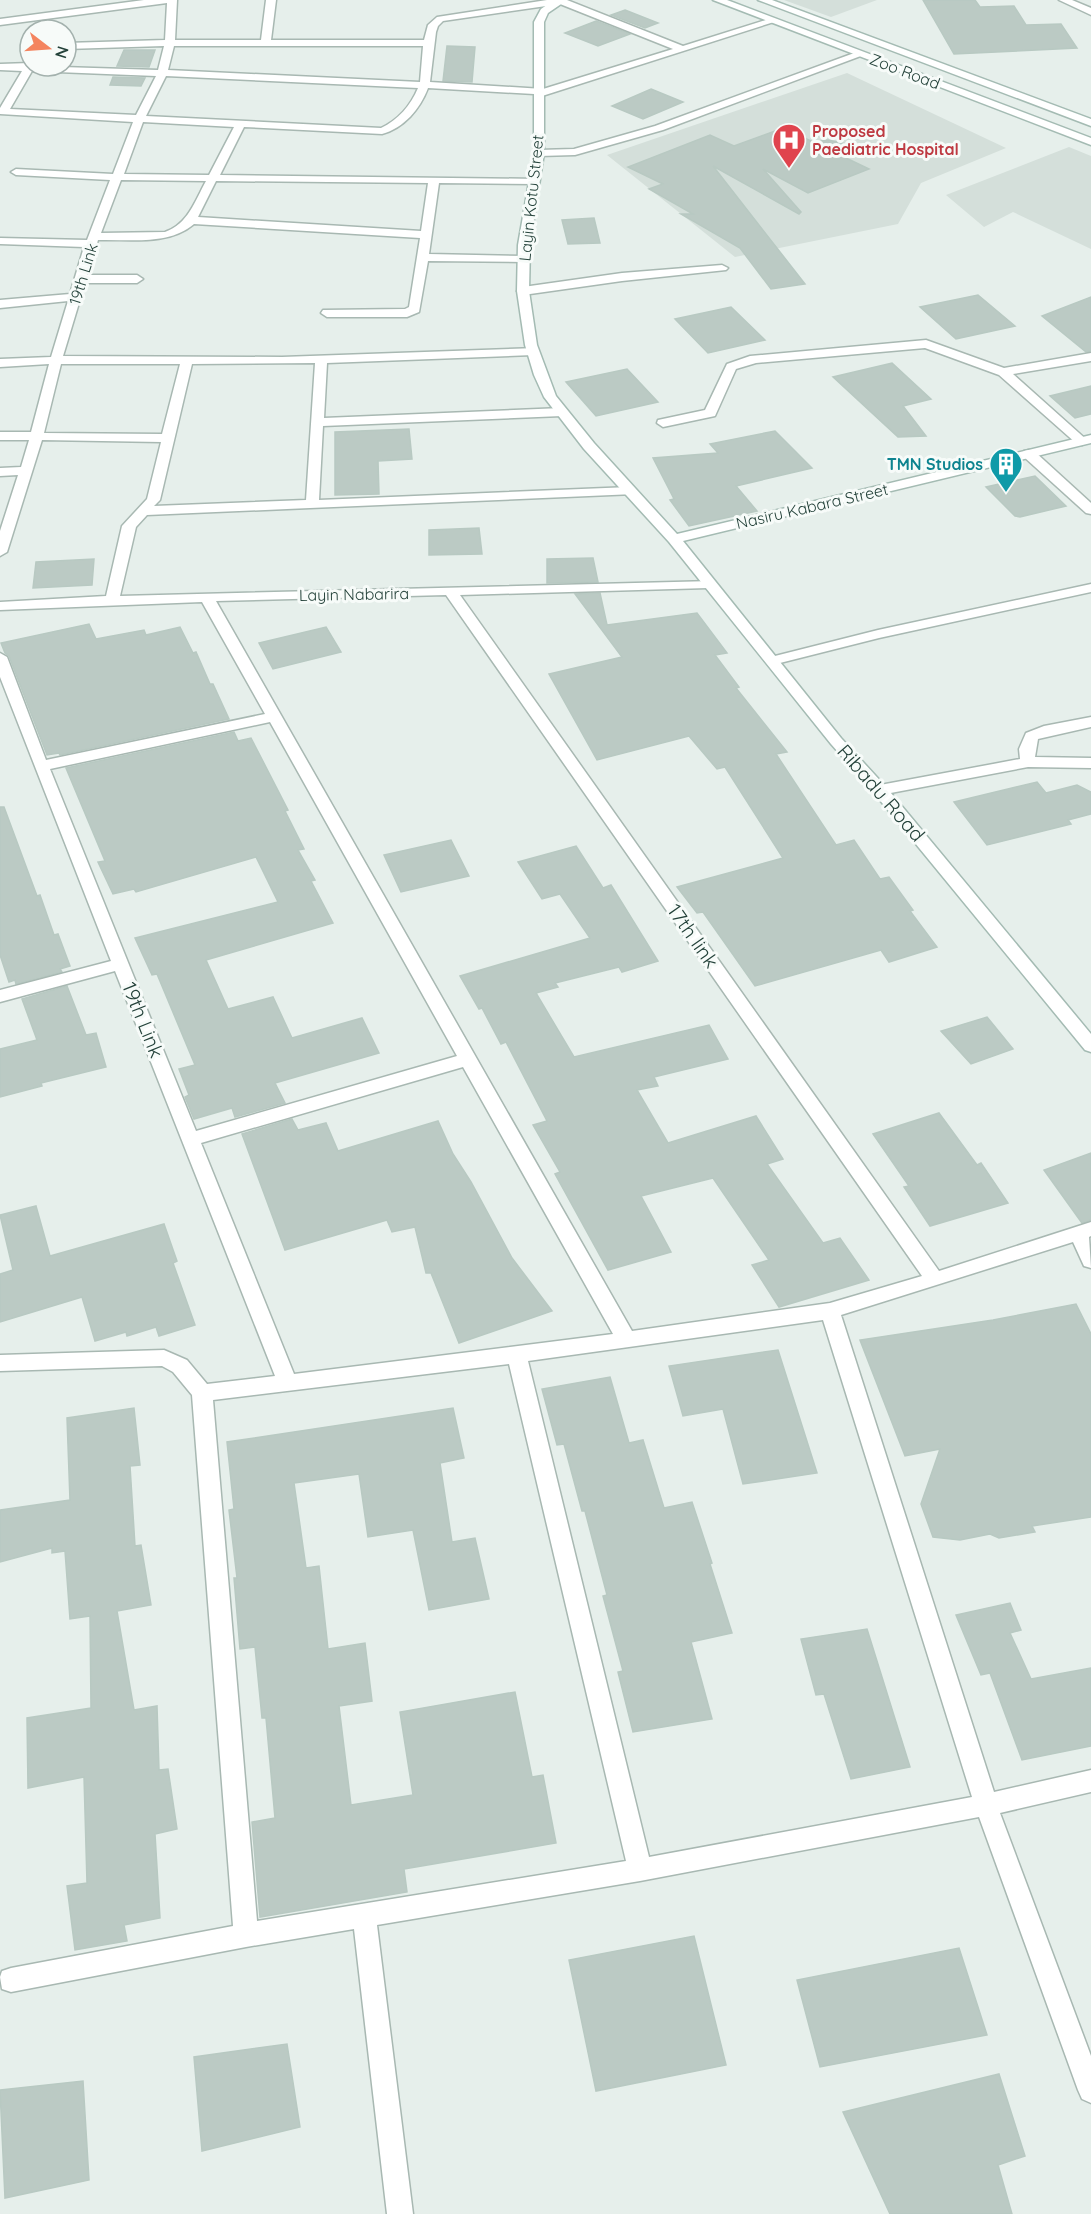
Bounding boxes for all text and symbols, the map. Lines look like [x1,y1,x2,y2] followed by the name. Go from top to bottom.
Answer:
[18,18,78,78] north arrow
[51,44,74,61] text: N
[867,48,943,94] street label: Zoo Road
[812,121,959,159] place label: Proposed Paediatric Hospital
[771,122,807,169] hospital icon: Proposed Paediatric Hospital
[514,134,548,262] street label: Layin Kotu Street
[64,241,102,307] street label: 19th Link
[988,446,1024,493] building icon: TMN Studios
[887,454,983,474] place label: TMN Studios
[734,479,890,533] street label: Nasiru Kabara Street
[299,583,409,605] street label: Layin Nabarira
[832,739,930,846] street label: Ribadu Road
[662,899,724,973] street label: 17th link
[117,978,170,1061] street label: 19th Link

